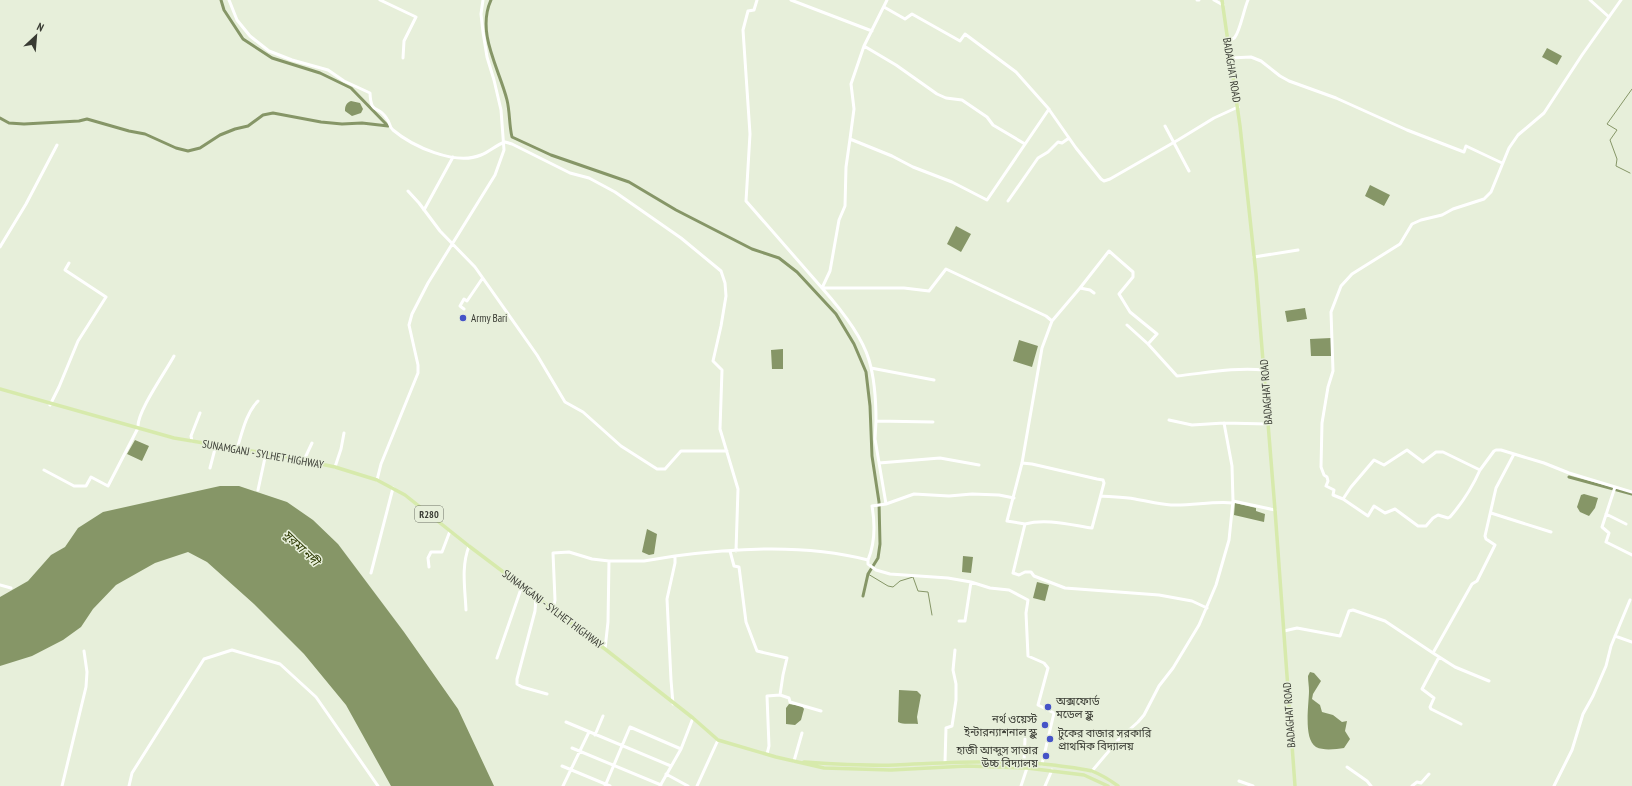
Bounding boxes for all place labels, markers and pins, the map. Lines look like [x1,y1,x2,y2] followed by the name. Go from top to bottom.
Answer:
[471,311,508,325] place label: Army Bari
[458,313,468,323] marker: Army Bari
[1055,694,1100,721] place label: অক্সফোর্ড মডেল স্কুল
[1043,702,1053,712] marker: অক্সফোর্ড মডেল স্কুল
[963,712,1038,739] place label: নর্থ ওয়েস্ট ইন্টারন্যাশনাল স্কুল
[1040,720,1050,730] marker: নর্থ ওয়েস্ট ইন্টারন্যাশনাল স্কুল
[1057,726,1152,753] place label: টুকের বাজার সরকারি প্রাথমিক বিদ্যালয়
[1045,734,1055,744] marker: টুকের বাজার সরকারি প্রাথমিক বিদ্যালয়
[955,743,1038,770] place label: হাজী আব্দুস সাত্তার উচ্চ বিদ্যালয়
[1041,751,1051,761] marker: হাজী আব্দুস সাত্তার উচ্চ বিদ্যালয়

